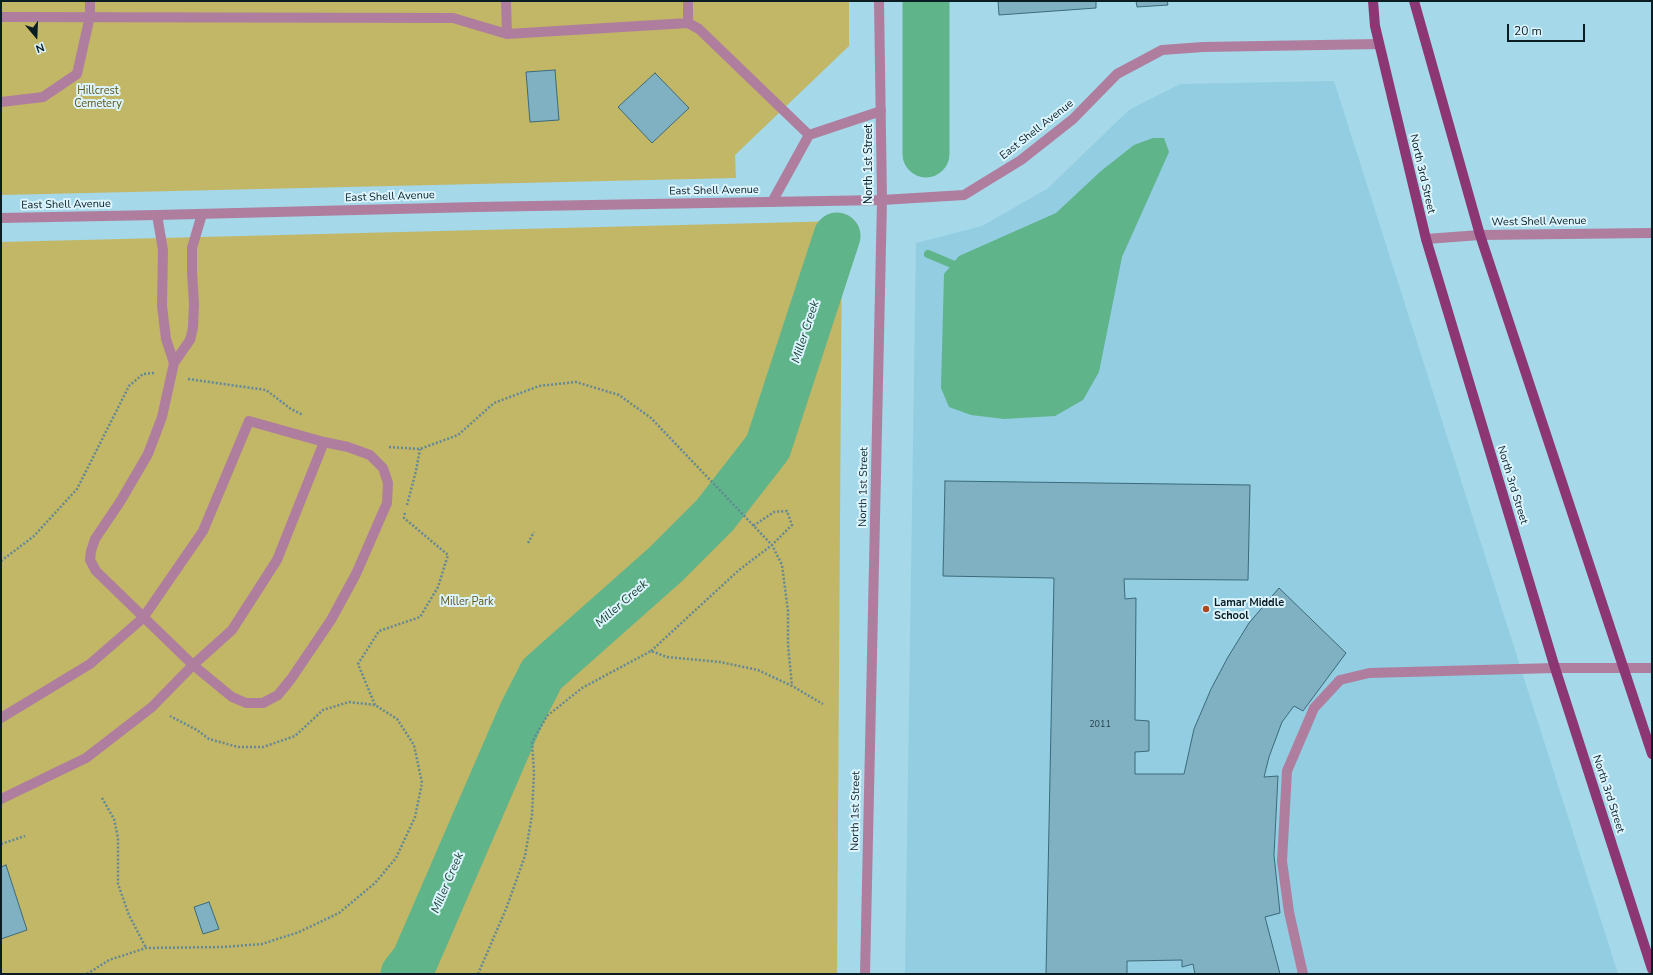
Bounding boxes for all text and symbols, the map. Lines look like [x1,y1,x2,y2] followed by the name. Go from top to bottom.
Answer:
[16,16,56,56] north arrow
[1509,16,1587,42] scale bar
[1514,23,1542,39] text: 20 m
[34,39,46,56] text: N
[74,84,122,110] park label: Hillcrest Cemetery
[998,97,1076,163] street label: East Shell Avenue
[862,124,876,204] street label: North 1st Street
[1406,133,1438,215] street label: North 3rd Street
[669,184,759,198] street label: East Shell Avenue
[345,189,435,205] street label: East Shell Avenue
[21,198,111,212] street label: East Shell Avenue
[1491,215,1587,229] street label: West Shell Avenue
[789,299,823,365] water label: Miller Creek
[1494,444,1530,526] street label: North 3rd Street
[857,447,871,527] street label: North 1st Street
[593,577,651,631] water label: Miller Creek
[441,595,493,609] park label: Miller Park
[1214,596,1284,622] place label: Lamar Middle School
[1201,604,1211,614] marker: Lamar Middle School
[1089,720,1111,730] house number: 2011
[1589,753,1627,835] street label: North 3rd Street
[849,771,863,851] street label: North 1st Street
[429,850,467,916] water label: Miller Creek

